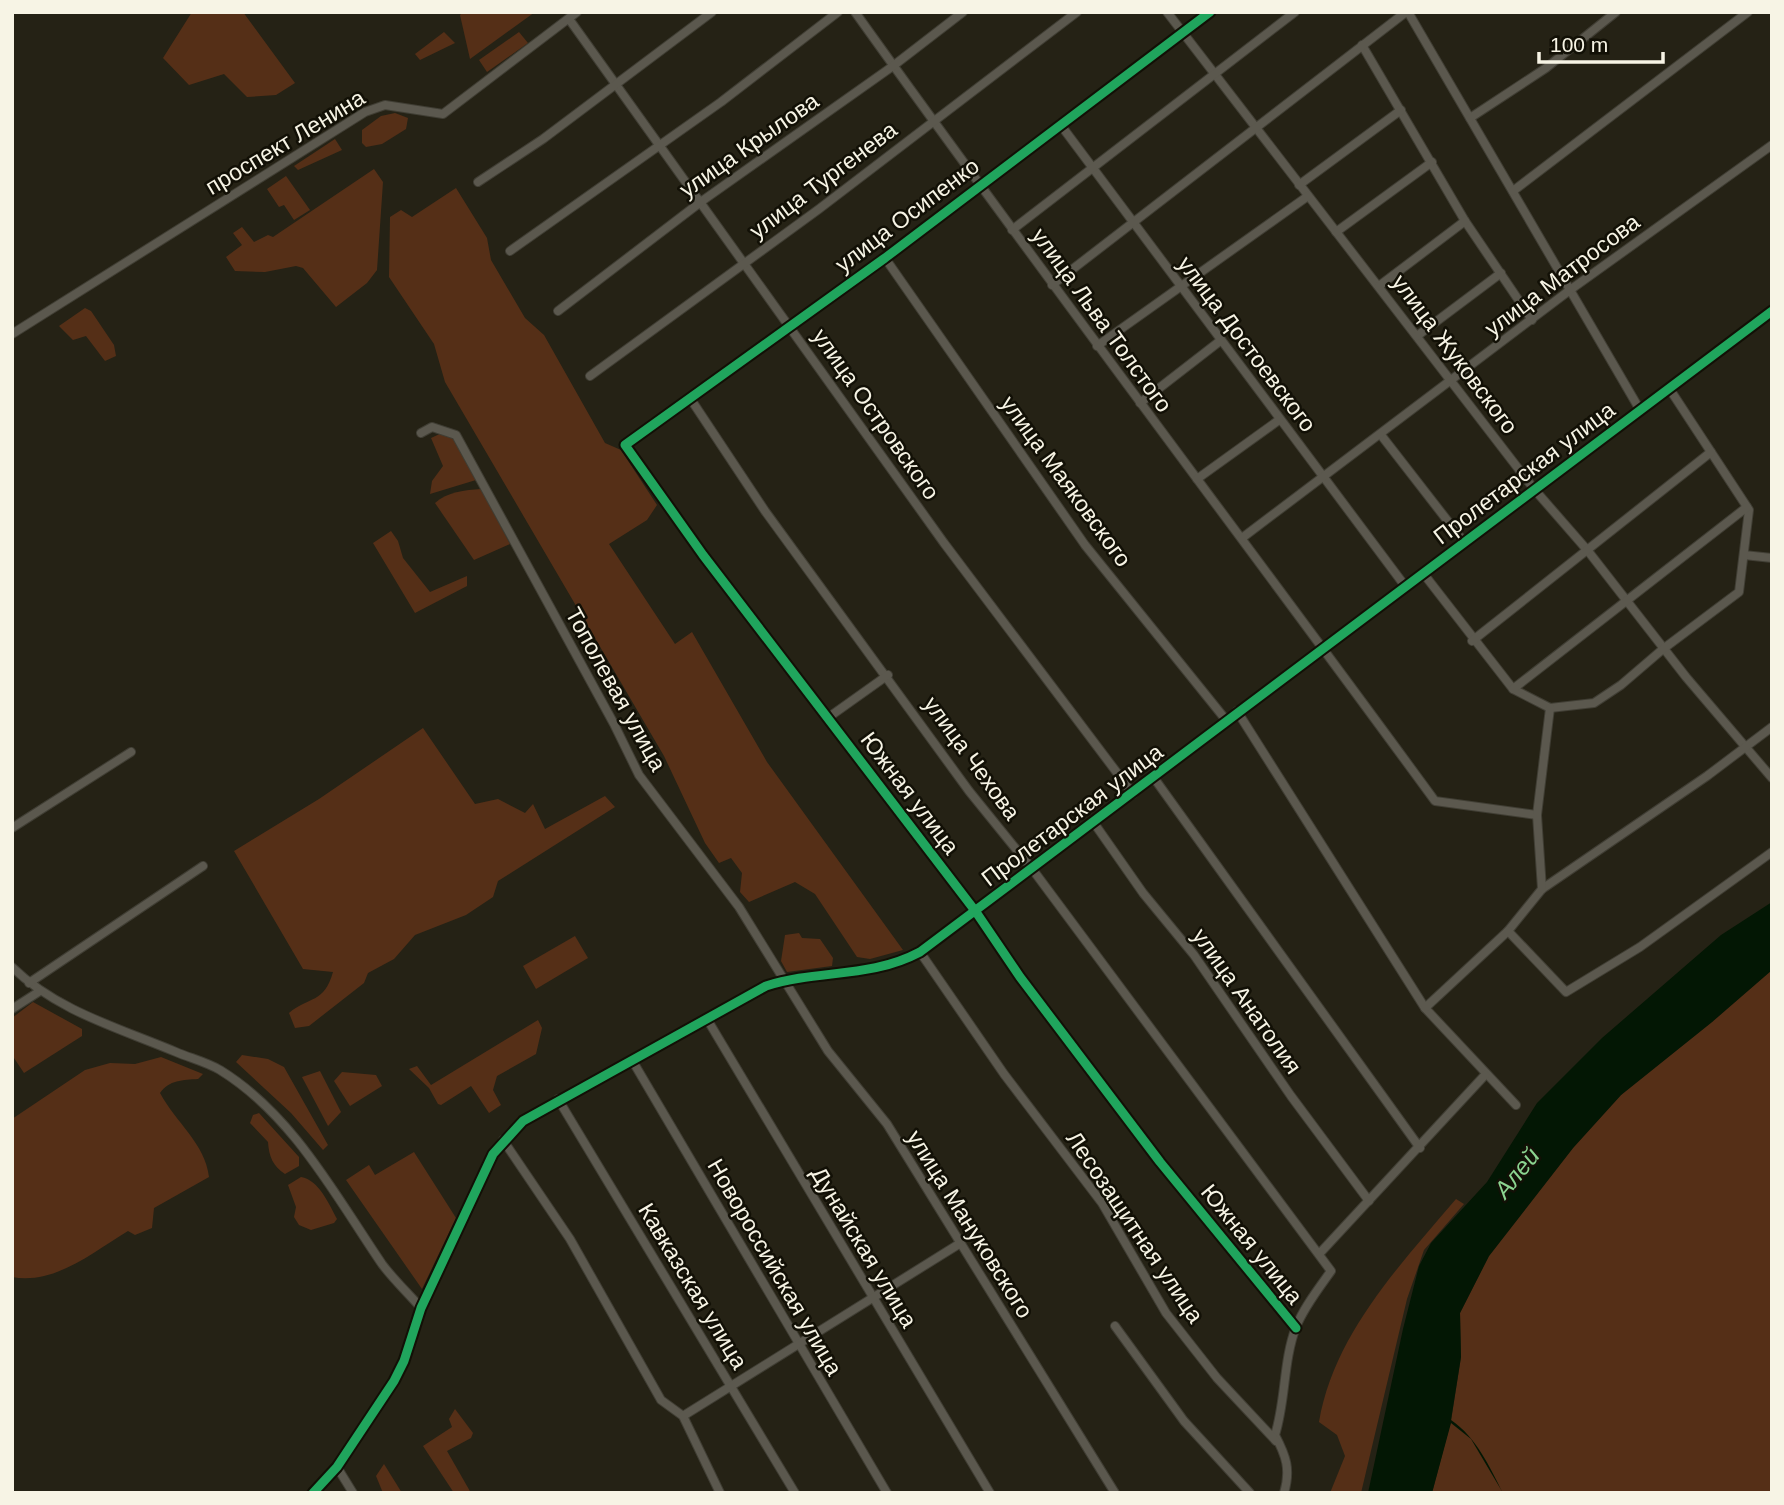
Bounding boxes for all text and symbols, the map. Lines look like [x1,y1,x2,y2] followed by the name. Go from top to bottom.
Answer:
[1539,21,1663,65] scale bar
[1550,33,1608,56] text: 100 m
[201,84,369,200] street label: проспект Ленина
[675,87,824,203] street label: улица Крылова
[744,116,902,244] street label: улица Тургенева
[830,153,984,277] street label: улица Осипенко
[1480,208,1645,342] street label: улица Матросова
[1027,223,1177,417] street label: улица Льва Толстого
[1173,251,1321,437] street label: улица Достоевского
[1387,269,1523,439] street label: улица Жуковского
[807,324,945,504] street label: улица Островского
[995,391,1137,571] street label: улица Маяковского
[1428,396,1620,550] street label: Пролетарская улица
[560,603,672,775] street label: Тополевая улица
[919,691,1026,825] street label: улица Чехова
[856,727,964,859] street label: Южная улица
[976,738,1168,892] street label: Пролетарская улица
[1187,923,1307,1079] street label: улица Анатолия
[902,1125,1038,1323] street label: улица Мануковского
[1061,1126,1209,1328] street label: Лесозащитная улица
[1487,1142,1545,1205] water label: Алей
[702,1154,848,1380] street label: Новороссийская улица
[806,1162,922,1332] street label: Дунайская улица
[1196,1179,1308,1309] street label: Южная улица
[633,1198,753,1374] street label: Кавказская улица

